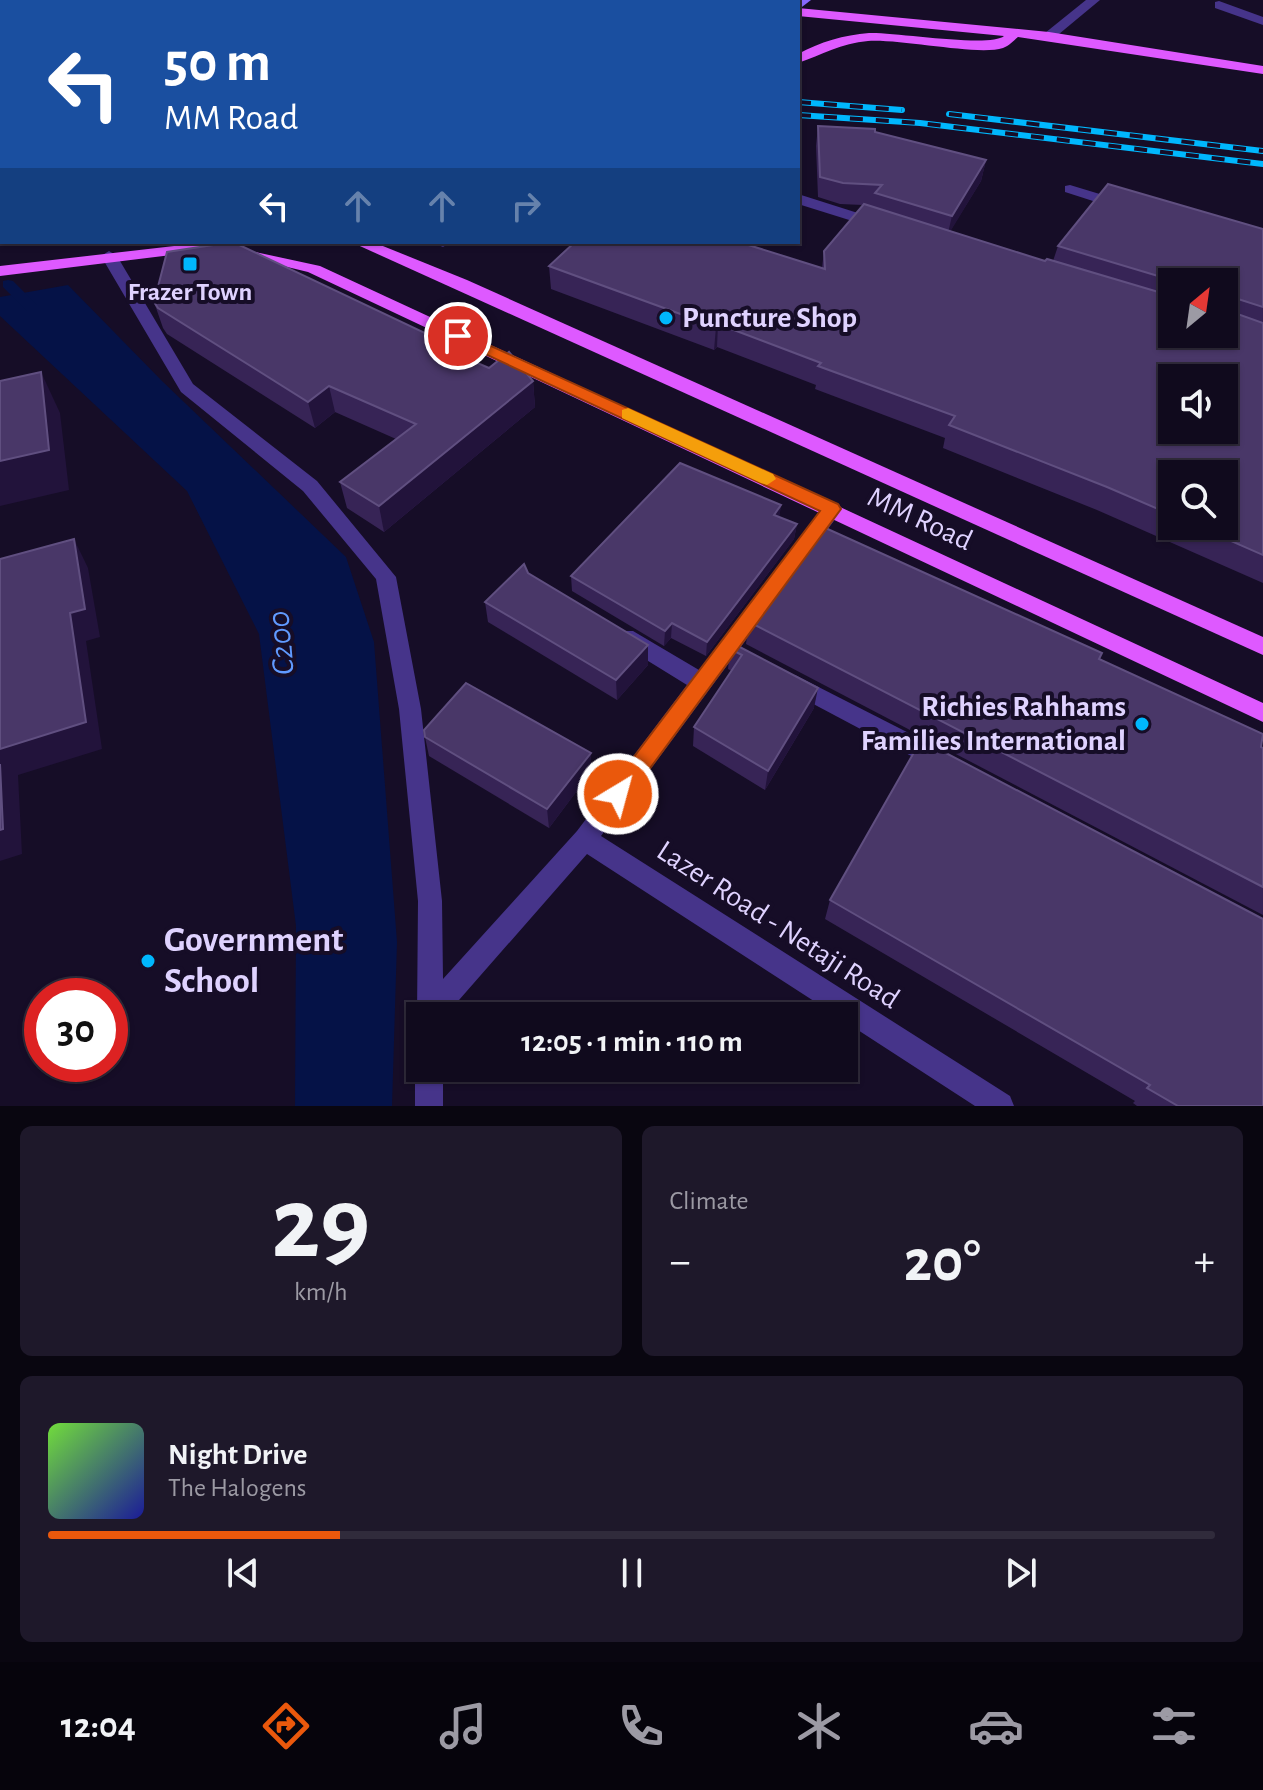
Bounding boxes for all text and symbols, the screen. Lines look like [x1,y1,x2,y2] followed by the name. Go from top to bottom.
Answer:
[32,32,136,136] icon: left
[164,35,271,91] text: 50 m
[164,100,298,136] text: MM Road
[252,184,296,228] icon: left
[336,184,380,228] icon: ahead
[420,184,464,228] icon: ahead
[504,184,548,228] icon: right
[181,255,199,273] marker: Frazer Town
[1158,268,1238,348] north arrow
[1158,268,1238,540] map controls
[128,279,252,305] place label: Frazer Town
[424,302,492,370] pin
[682,303,857,333] place label: Puncture Shop
[657,309,675,327] marker: Puncture Shop
[436,314,480,358] icon: arrive
[1158,364,1238,444] button: sound
[1158,460,1238,540] button: search
[863,482,977,556] street label: MM Road
[262,609,300,677] water label: C200
[861,692,1126,756] place label: Richies Rahhams Families International
[1133,715,1151,733] marker: Richies Rahhams Families International
[576,752,660,836] position arrow
[651,835,905,1015] street label: Lazer Road - Netaji Road
[164,922,344,999] place label: Government School
[139,952,157,970] marker: Government School
[24,978,128,1082] speed limit sign: 30
[521,1027,743,1057] text: 12:05 · 1 min · 110 m
[271,1173,370,1277] text: 29
[670,1188,748,1214] text: Climate
[904,1232,981,1292] text: 20°
[670,1240,691,1284] text: −
[1194,1240,1215,1284] text: +
[294,1279,348,1305] text: km/h
[168,1440,307,1470] text: Night Drive
[168,1475,306,1501] text: The Halogens
[221,1551,265,1595] icon: previous
[610,1551,654,1595] icon: pause
[999,1551,1043,1595] icon: next
[258,1698,314,1754] icon: directions
[435,1698,491,1754] icon: music
[613,1698,669,1754] icon: phone
[791,1698,847,1754] icon: climate
[968,1698,1024,1754] icon: car
[1146,1698,1202,1754] icon: filters
[61,1708,136,1744] text: 12:04

